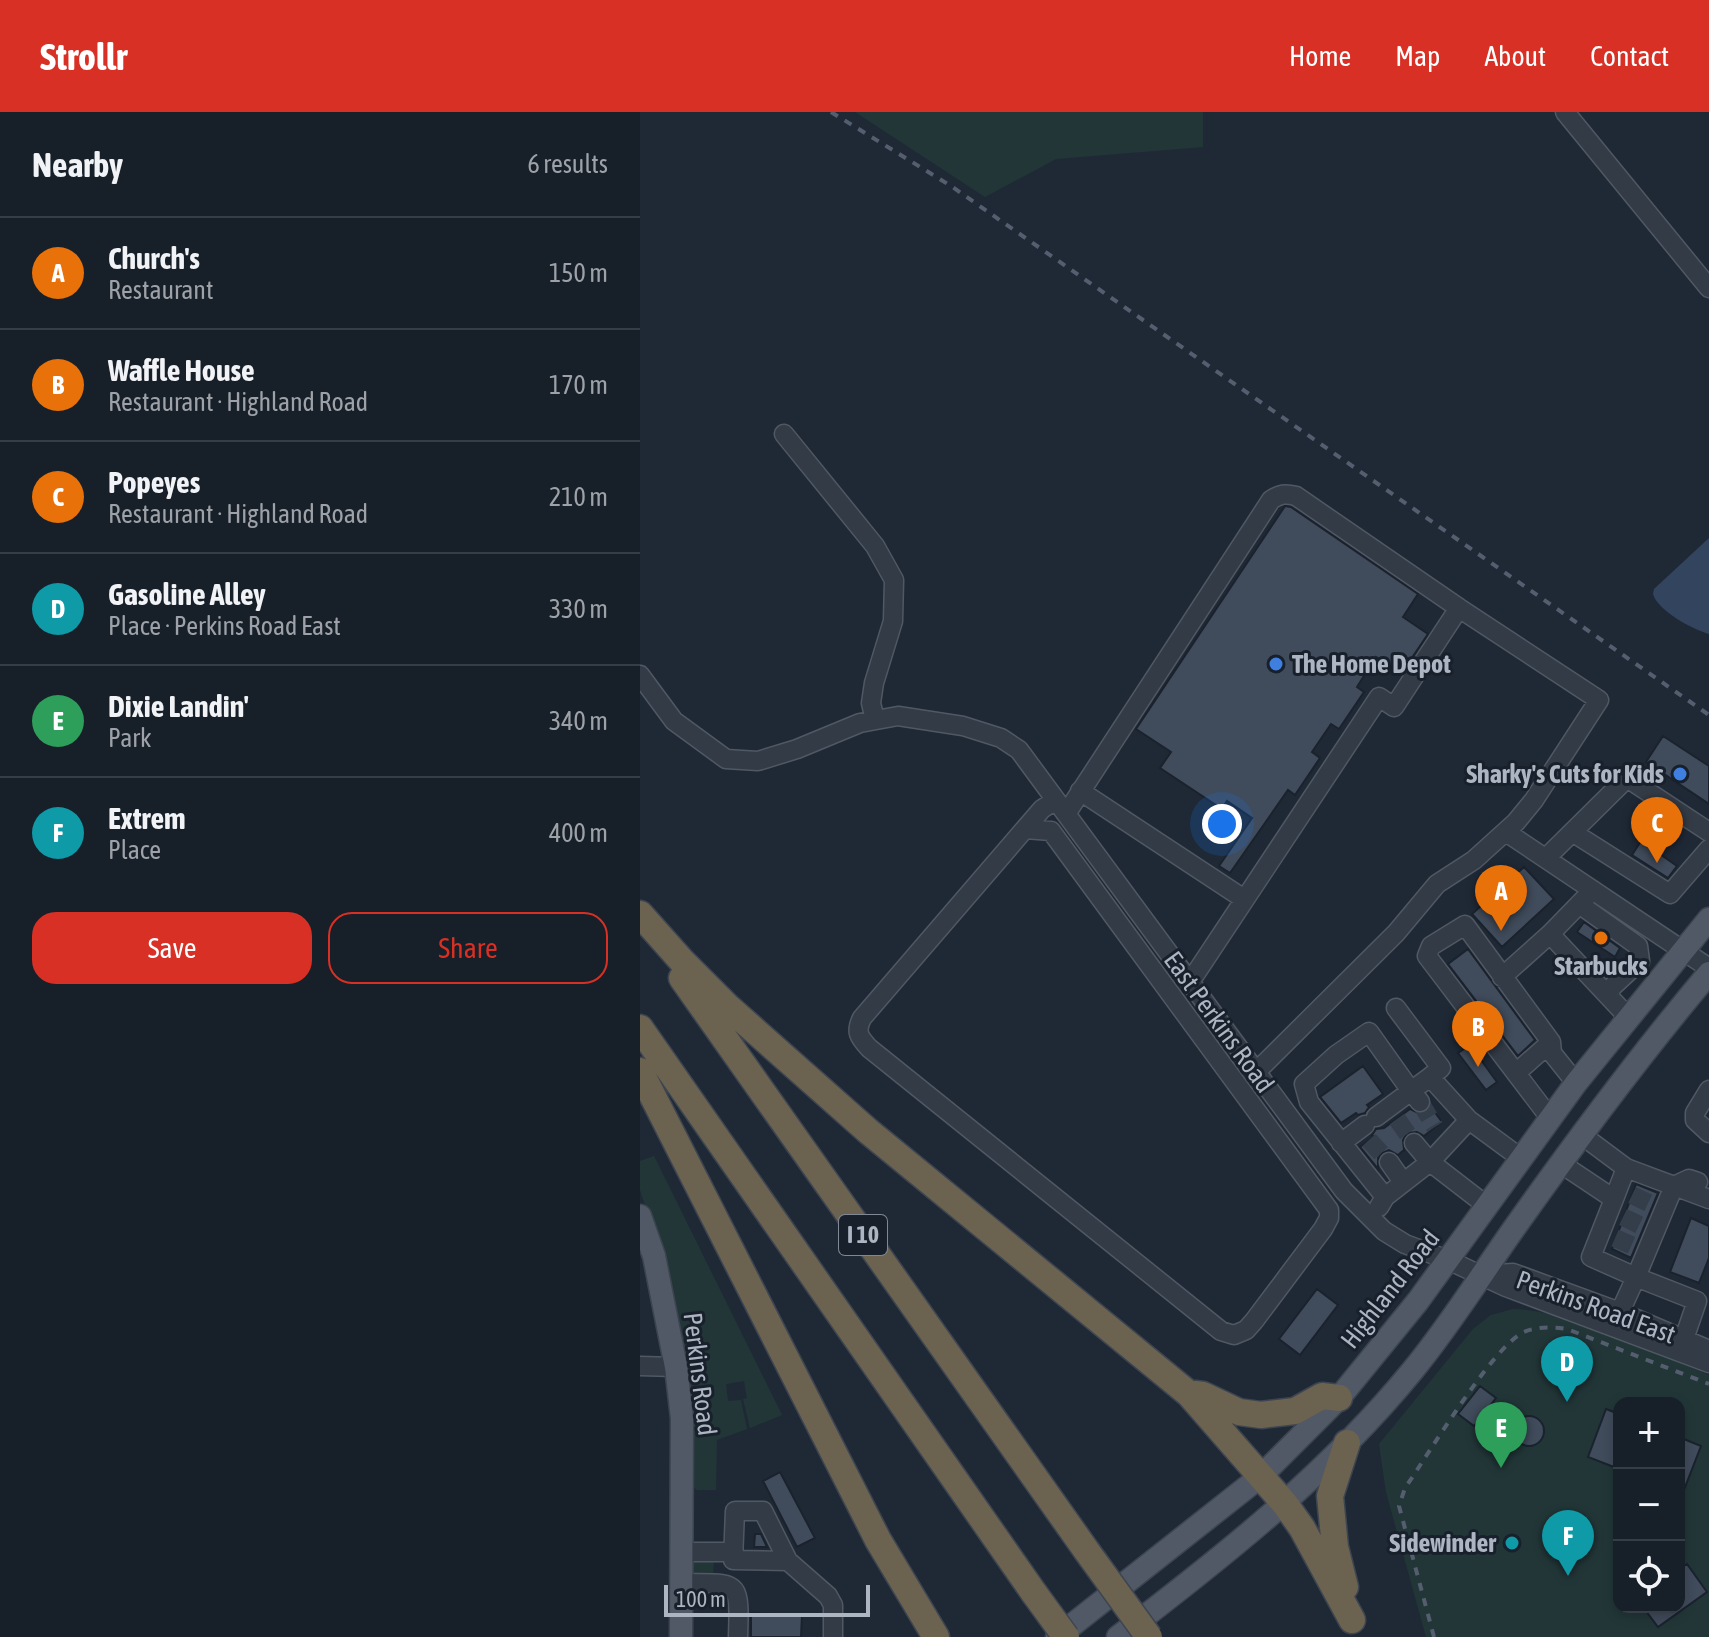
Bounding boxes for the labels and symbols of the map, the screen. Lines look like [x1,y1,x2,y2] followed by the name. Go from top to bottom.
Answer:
[1292,649,1451,679] place label: The Home Depot
[1267,655,1285,673] marker: The Home Depot
[1466,759,1664,789] place label: Sharky's Cuts for Kids
[1671,765,1689,783] marker: Sharky's Cuts for Kids
[1631,797,1683,863] pin: C
[1202,804,1242,844] your location
[1475,865,1527,931] pin: A
[1592,929,1610,947] marker: Starbucks
[1158,946,1280,1098] street label: East Perkins Road
[1554,951,1648,981] place label: Starbucks
[1452,1001,1504,1067] pin: B
[839,1215,887,1255] road number: I 10
[1334,1224,1446,1354] street label: Highland Road
[1512,1264,1680,1350] street label: Perkins Road East
[678,1311,722,1437] street label: Perkins Road
[1541,1336,1593,1402] pin: D
[1475,1402,1527,1468] pin: E
[1542,1510,1594,1576] pin: F
[1389,1528,1497,1558] place label: Sidewinder
[1503,1534,1521,1552] marker: Sidewinder
[664,1581,870,1617] scale bar

